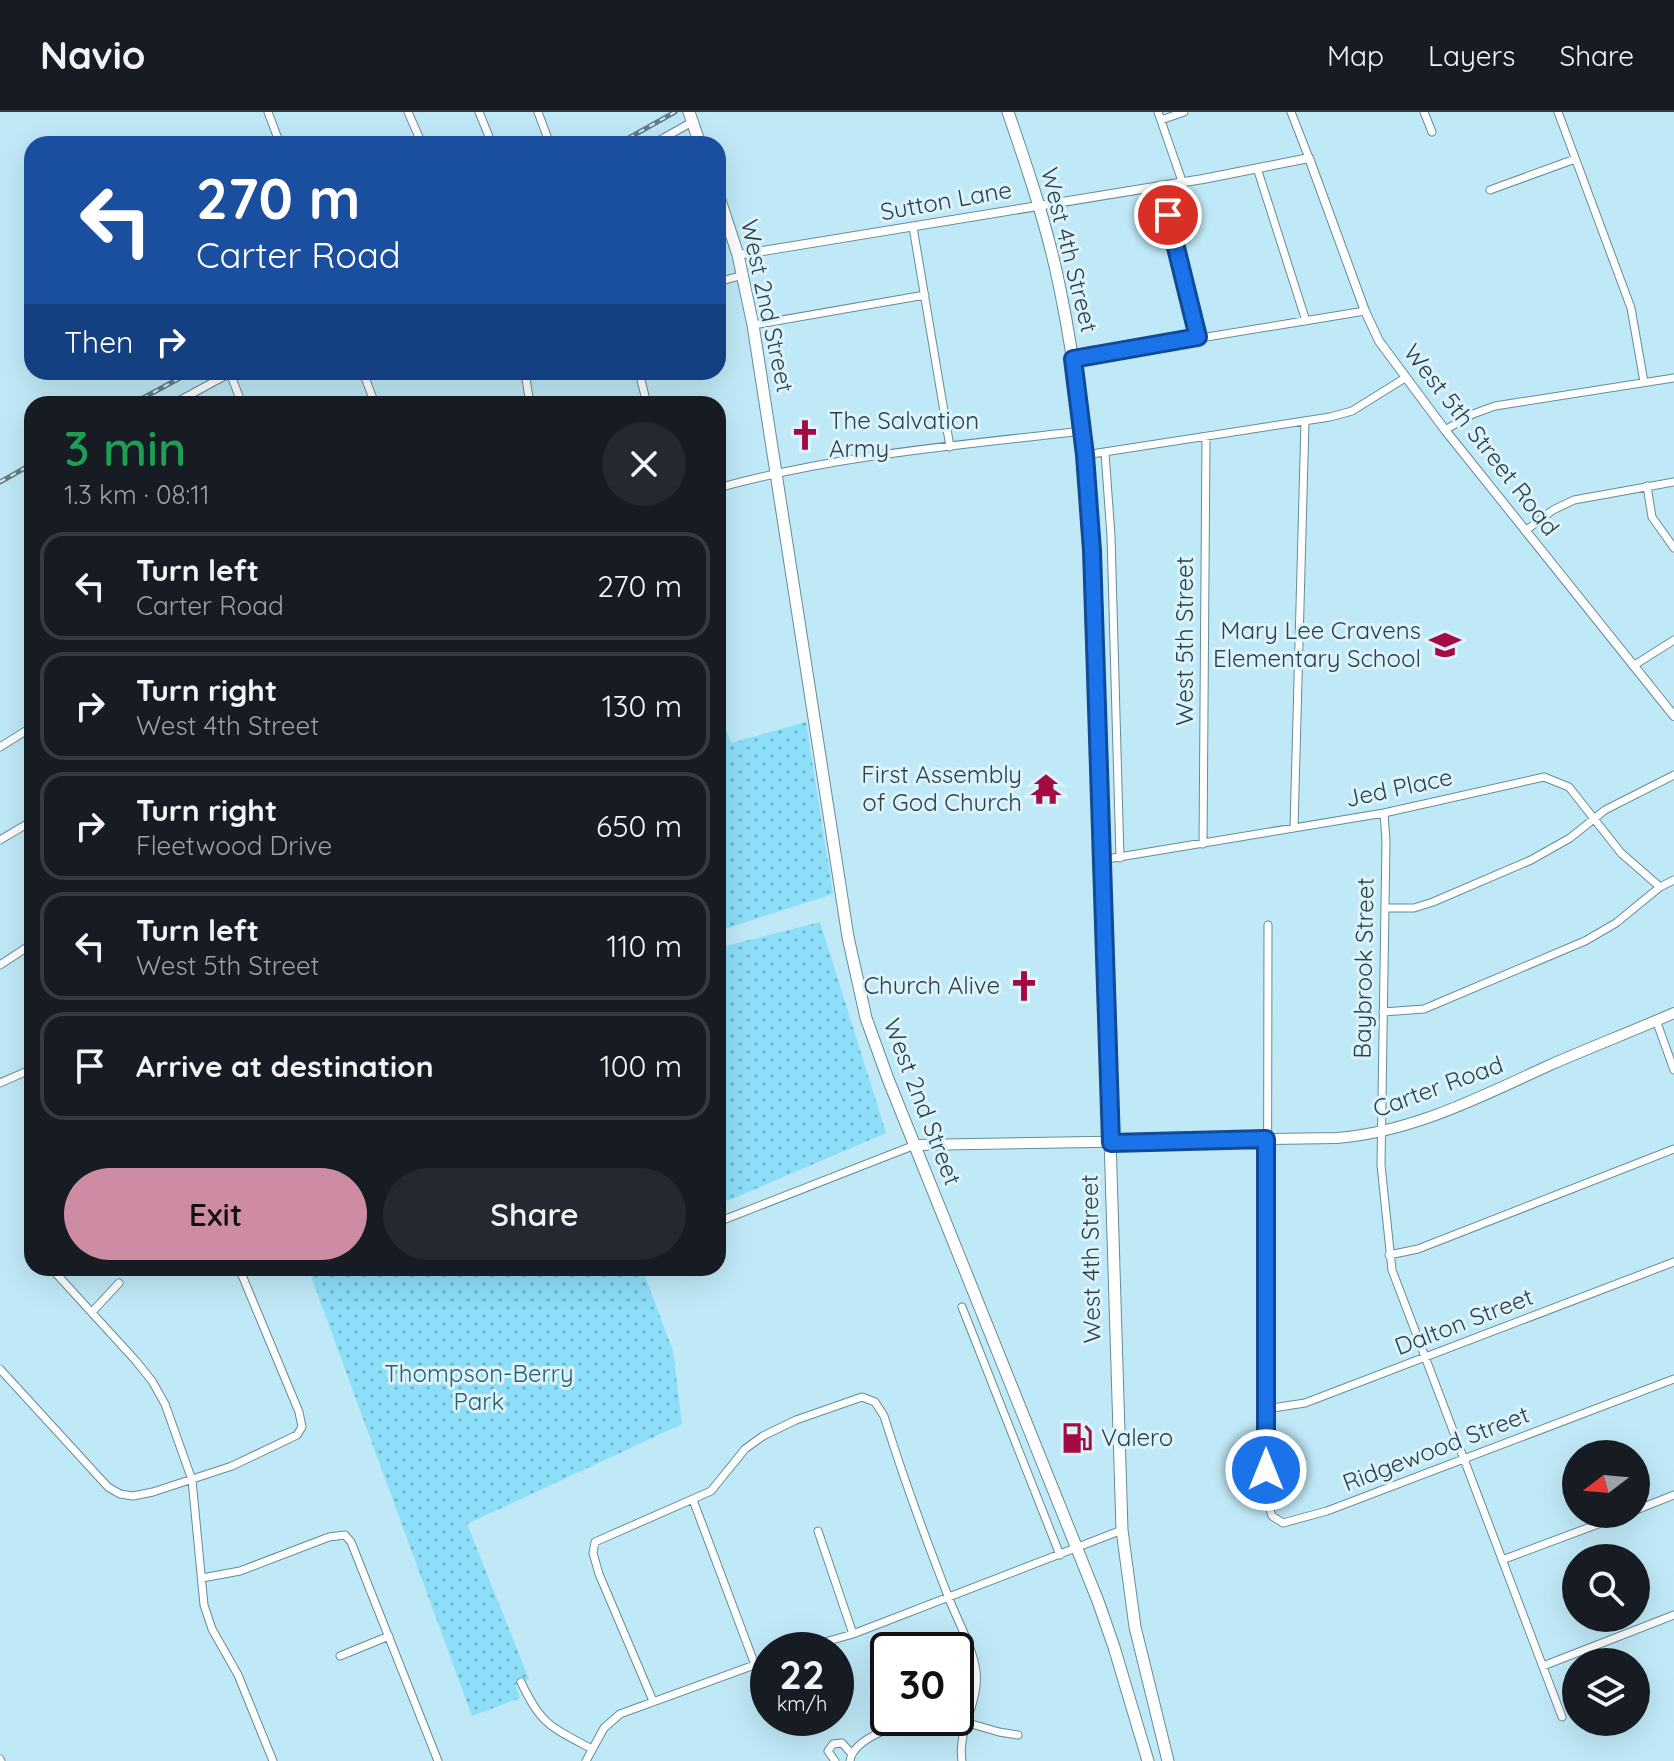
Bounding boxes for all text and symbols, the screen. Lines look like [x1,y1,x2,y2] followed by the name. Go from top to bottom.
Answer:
[40,31,145,79] text: Navio
[1327,38,1384,73] text: Map
[1428,38,1515,73] text: Layers
[1559,38,1634,73] text: Share
[196,163,360,233] text: 270 m
[1035,164,1105,335] street label: West 4th Street
[64,168,168,272] icon: left
[878,174,1014,226] street label: Sutton Lane
[1134,181,1202,249] pin
[1146,193,1190,237] icon: arrive
[735,217,801,395] street label: West 2nd Street
[196,232,401,277] text: Carter Road
[149,320,193,364] icon: right
[64,323,133,361] text: Then
[1397,337,1566,541] street label: West 5th Street Road
[829,405,979,463] place label: The Salvation Army
[64,418,186,478] text: 3 min
[788,418,822,452] church icon: The Salvation Army
[602,422,686,506] button: close
[64,478,210,511] text: 1.3 km · 08:11
[136,551,259,589] text: Turn left
[1169,556,1199,726] street label: West 5th Street
[68,564,112,608] icon: left
[597,567,682,605] text: 270 m
[136,589,284,622] text: Carter Road
[1213,615,1421,673] place label: Mary Lee Cravens Elementary School
[1428,628,1462,662] school or university icon: Mary Lee Cravens Elementary School
[136,671,277,709] text: Turn right
[68,684,112,728] icon: right
[602,687,682,725] text: 130 m
[136,709,319,742] text: West 4th Street
[861,759,1022,817] place label: First Assembly of God Church
[1342,761,1455,813] street label: Jed Place
[1029,772,1063,806] temple icon: First Assembly of God Church
[136,791,277,829] text: Turn right
[68,804,112,848] icon: right
[596,807,682,845] text: 650 m
[136,829,332,862] text: Fleetwood Drive
[1346,877,1380,1059] street label: Baybrook Street
[136,911,259,949] text: Turn left
[68,924,112,968] icon: left
[606,927,682,965] text: 110 m
[136,949,319,982] text: West 5th Street
[1007,969,1041,1003] church icon: Church Alive
[863,970,1000,1000] place label: Church Alive
[877,1014,969,1189] street label: West 2nd Street
[68,1044,112,1088] icon: arrive
[136,1047,434,1085] text: Arrive at destination
[600,1047,682,1085] text: 100 m
[1368,1049,1507,1123] street label: Carter Road
[64,1168,367,1260] button: Exit
[383,1168,686,1260] button: Share
[1074,1174,1106,1344] street label: West 4th Street
[1390,1281,1537,1361] street label: Dalton Street
[384,1358,574,1416] park label: Thompson-Berry Park
[1338,1399,1533,1497] street label: Ridgewood Street
[1060,1421,1094,1455] fuel station icon: Valero
[1101,1422,1173,1452] place label: Valero
[1224,1428,1308,1512] position arrow
[1562,1440,1650,1528] north arrow
[1562,1440,1650,1736] map controls
[1562,1544,1650,1632] button: search
[870,1632,974,1736] speed limit sign: 30
[1562,1648,1650,1736] button: layers
[779,1649,825,1699] text: 22
[777,1691,827,1716] text: km/h

